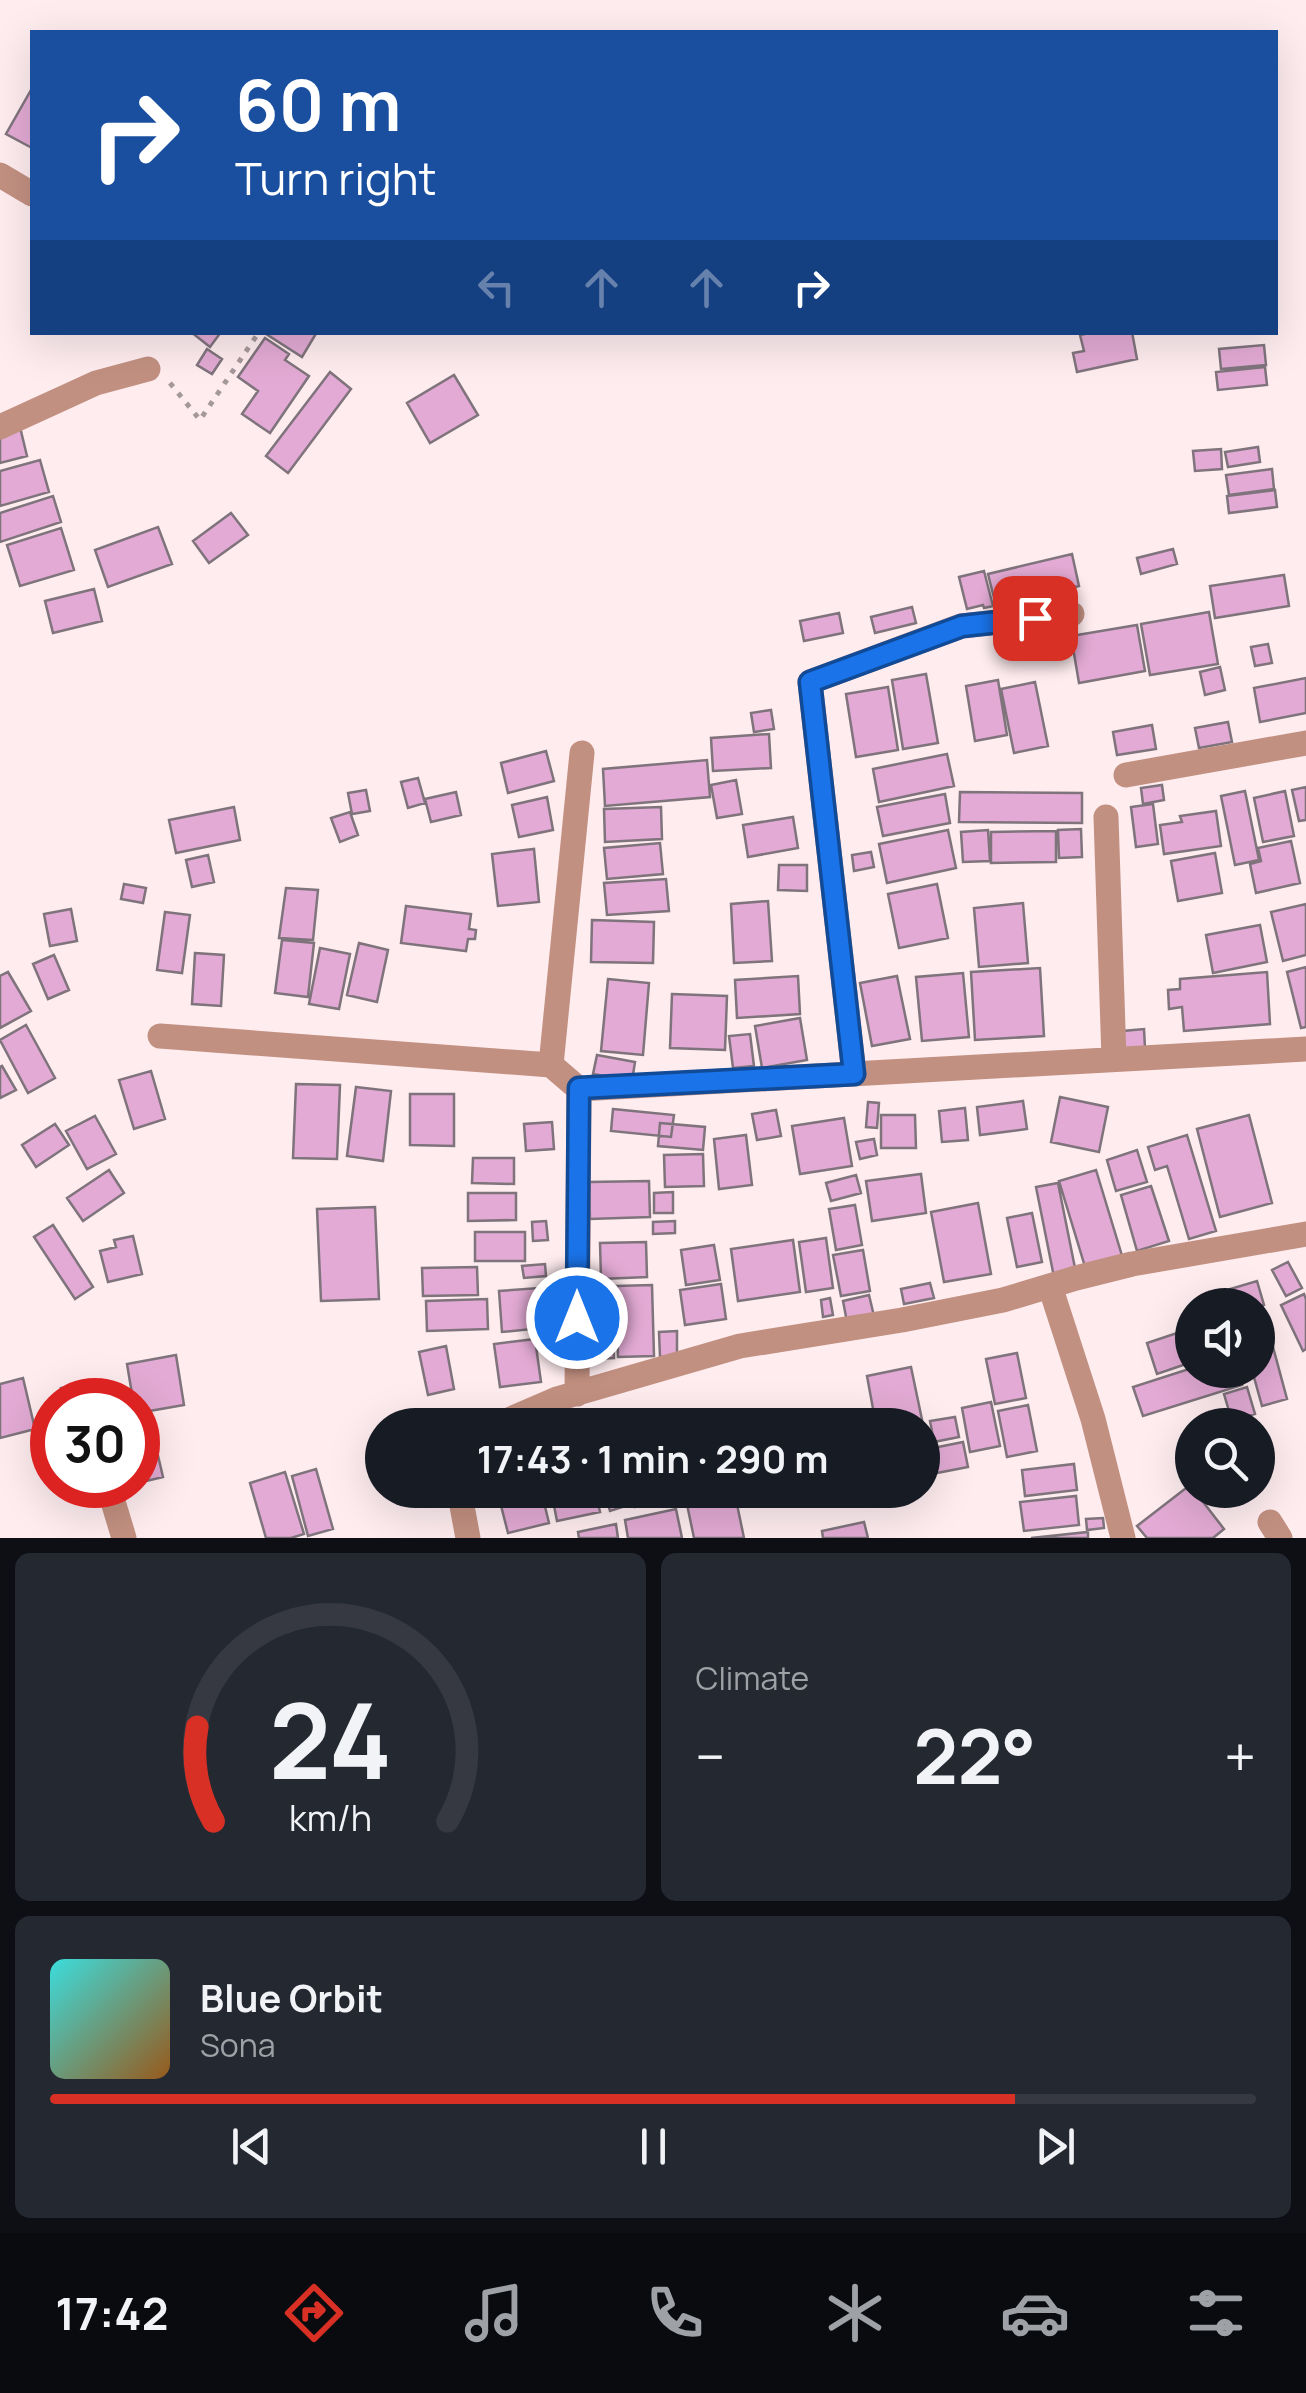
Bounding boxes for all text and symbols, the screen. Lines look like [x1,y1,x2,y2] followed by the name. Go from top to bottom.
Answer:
[235,56,402,152] text: 60 m
[70,70,200,200] icon: right
[235,147,436,209] text: Turn right
[469,260,524,315] icon: left
[574,260,629,315] icon: ahead
[679,260,734,315] icon: ahead
[784,260,839,315] icon: right
[993,576,1078,661] pin
[1008,591,1063,646] icon: arrive
[525,1266,629,1370] position arrow
[1175,1288,1275,1508] map controls
[1175,1288,1275,1388] button: sound
[30,1378,160,1508] speed limit sign: 30
[1175,1408,1275,1508] button: search
[477,1432,828,1484] text: 17:43 · 1 min · 290 m
[696,1656,809,1700] text: Climate
[269,1668,392,1810] text: 24
[913,1704,1036,1807] text: 22°
[696,1718,725,1794] text: −
[1224,1718,1256,1794] text: +
[289,1793,372,1842] text: km/h
[200,1971,383,2023] text: Blue Orbit
[200,2023,275,2067] text: Sona
[224,2119,279,2174] icon: previous
[626,2119,681,2174] icon: pause
[1028,2119,1083,2174] icon: next
[279,2278,349,2348] icon: directions
[459,2278,529,2348] icon: music
[640,2278,710,2348] icon: phone
[820,2278,890,2348] icon: climate
[1000,2278,1070,2348] icon: car
[1181,2278,1251,2348] icon: filters
[55,2282,169,2344] text: 17:42

